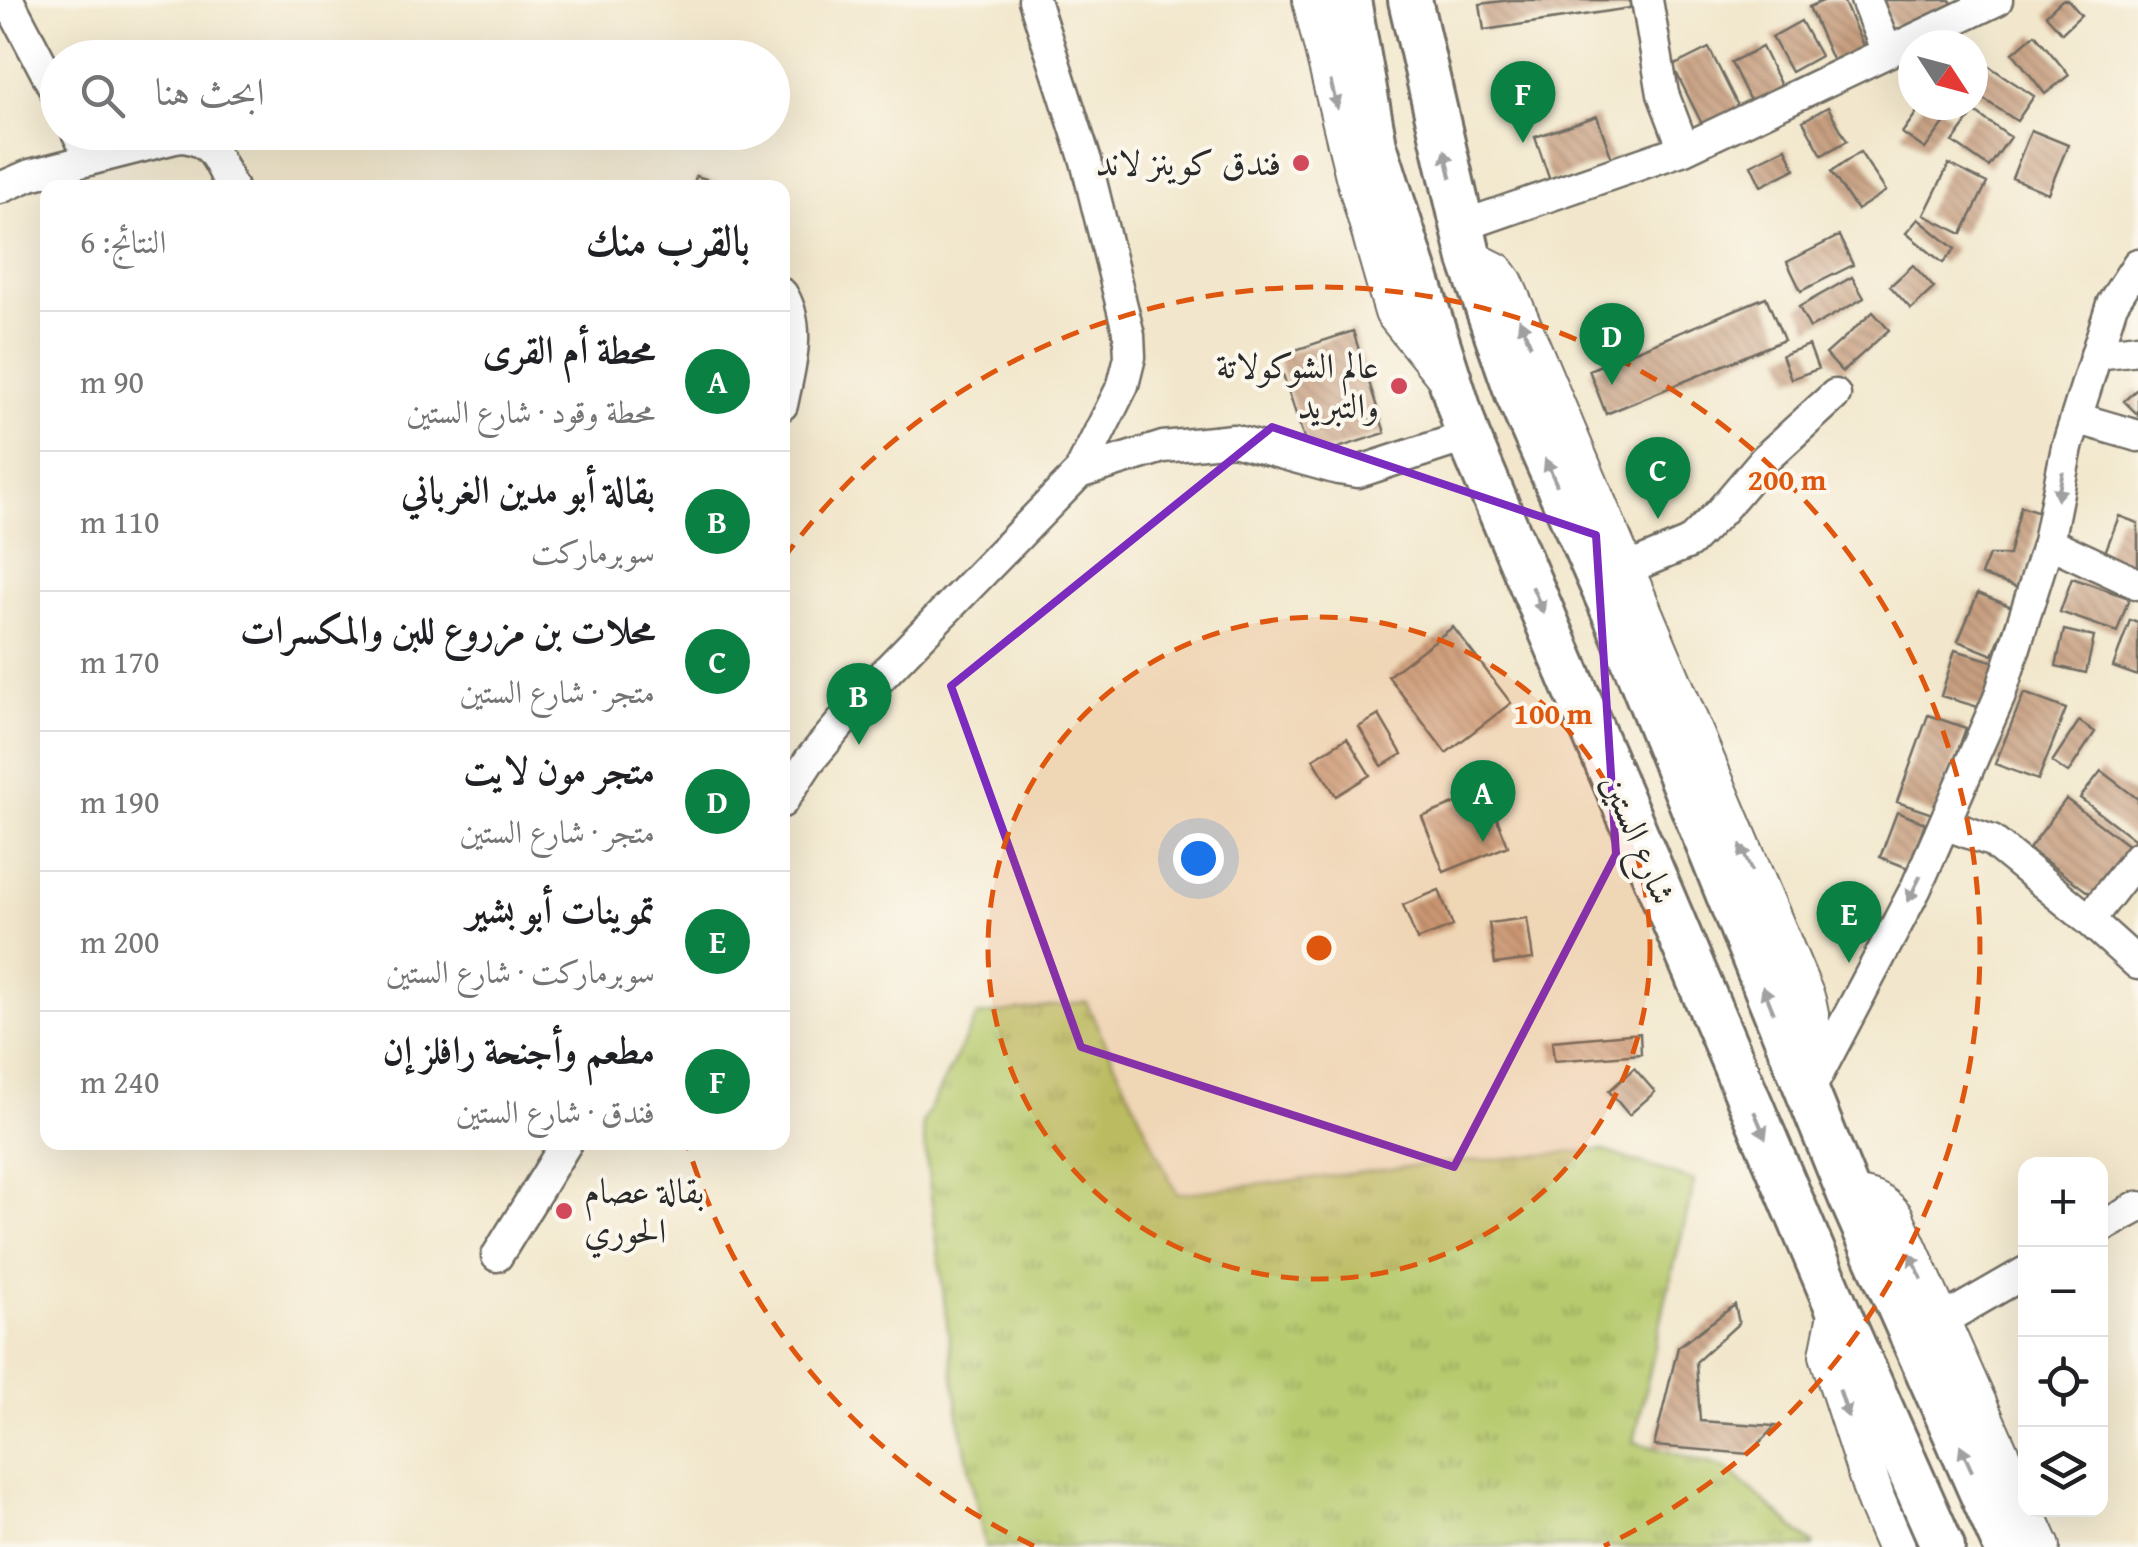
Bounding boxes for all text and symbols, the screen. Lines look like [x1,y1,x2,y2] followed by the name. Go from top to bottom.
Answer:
[1898,30,1988,120] north arrow
[40,40,790,150] search box
[1490,61,1556,143] pin: F
[155,63,265,119] text: ابحث هنا
[75,68,130,123] icon: search
[1327,80,1343,111] one-way arrow
[1096,137,1281,188] place label: فندق كوينز لاند
[1440,148,1455,179] one-way arrow
[1290,152,1312,174] marker: فندق كوينز لاند
[586,209,750,270] text: بالقرب منك
[80,218,166,265] text: النتائج: 6
[1580,302,1644,385] pin: D
[1517,317,1533,347] one-way arrow
[483,321,655,377] text: محطة أم القرى
[1216,340,1379,431] place label: عالم الشوكولاتة والتبريد
[80,358,144,405] text: 90 m
[707,358,728,405] text: A
[1388,375,1410,397] marker: عالم الشوكولاتة والتبريد
[406,388,655,435] text: محطة وقود · شارع الستين
[1626,436,1690,519] pin: C
[1543,457,1559,487] one-way arrow
[1748,457,1827,501] text: 200 m
[401,461,655,517] text: بقالة أبو مدين الغرباني
[2051,471,2067,502] one-way arrow
[80,498,159,545] text: 110 m
[708,498,727,545] text: B
[531,528,655,575] text: سوبرماركت
[1530,585,1546,615] one-way arrow
[240,601,655,657] text: محلات بن مزروع للبن والمكسرات
[80,638,159,685] text: 170 m
[708,638,727,685] text: C
[826,662,892,745] pin: B
[459,668,655,715] text: متجر · شارع الستين
[1514,691,1593,735] text: 100 m
[463,741,655,797] text: متجر مون لايت
[1450,760,1516,842] pin: A
[1585,766,1690,913] street label: شارع الستين
[80,778,159,825] text: 190 m
[707,778,728,825] text: D
[459,808,655,855] text: متجر · شارع الستين
[1173,833,1224,884] your location
[1738,843,1754,873] one-way arrow
[1906,875,1923,904] one-way arrow
[1816,880,1882,963] pin: E
[467,881,655,937] text: تموينات أبو بشير
[80,918,159,965] text: 200 m
[709,918,726,965] text: E
[1301,930,1337,966] centre of rings
[386,948,655,995] text: سوبرماركت · شارع الستين
[1760,983,1776,1013] one-way arrow
[382,1021,655,1077] text: مطعم وأجنحة رافلز إن
[80,1058,159,1105] text: 240 m
[709,1058,726,1105] text: F
[456,1088,655,1135] text: فندق · شارع الستين
[1752,1110,1768,1140] one-way arrow
[2018,1157,2108,1517] map controls
[2018,1157,2108,1247] button: +
[584,1165,704,1259] place label: بقالة عصام الحوري
[553,1200,575,1222] marker: بقالة عصام الحوري
[2018,1247,2108,1337] button: −
[1908,1251,1924,1281] one-way arrow
[2018,1337,2108,1427] button: locate
[1838,1389,1853,1419] one-way arrow
[2018,1427,2108,1517] button: layers
[1958,1443,1974,1473] one-way arrow

